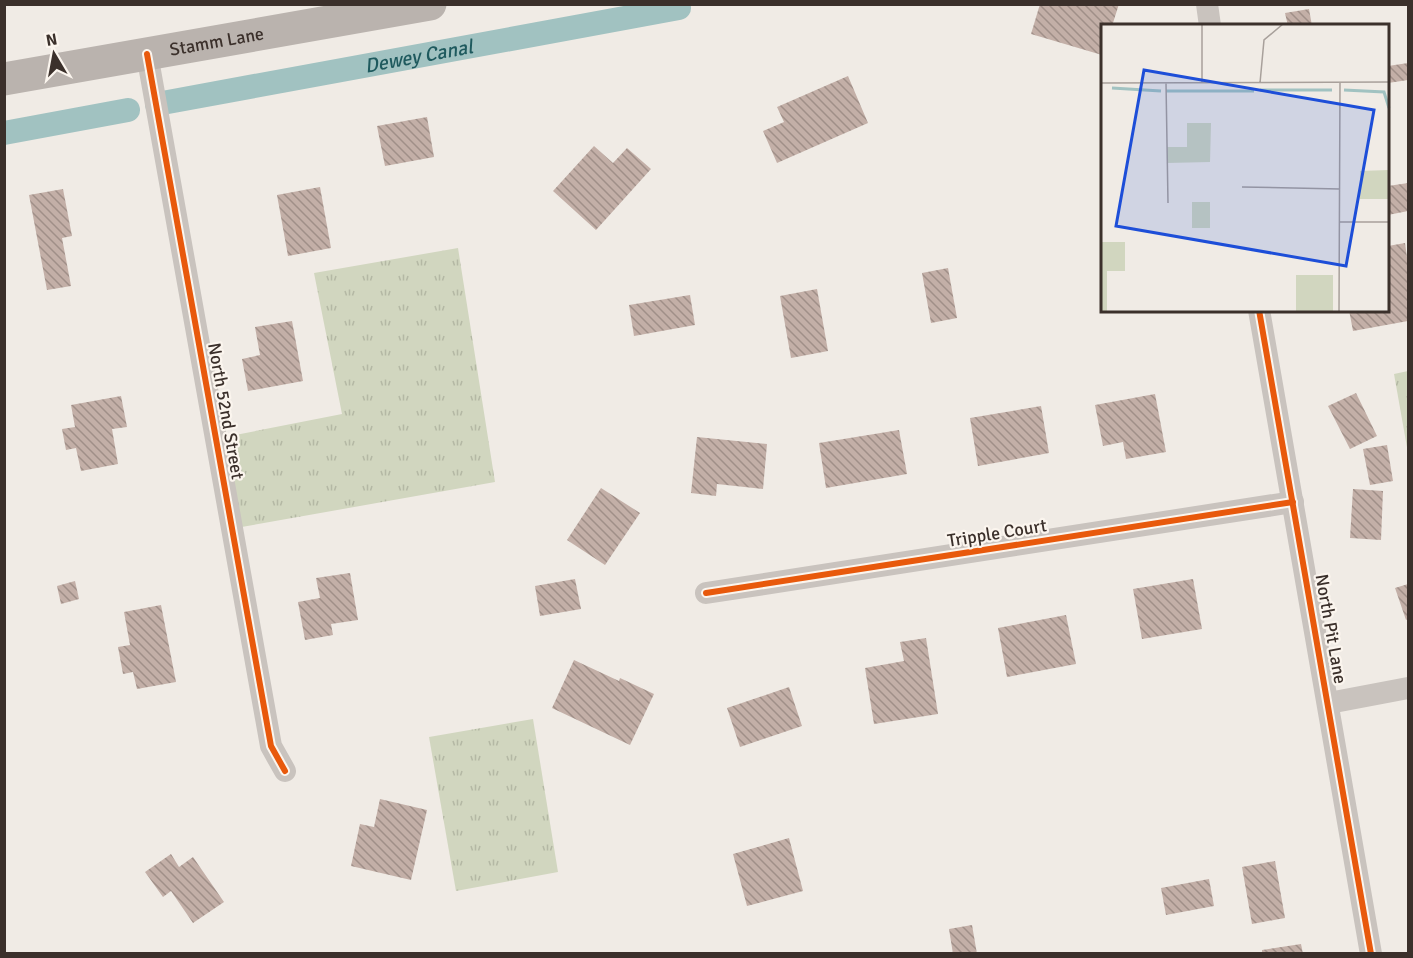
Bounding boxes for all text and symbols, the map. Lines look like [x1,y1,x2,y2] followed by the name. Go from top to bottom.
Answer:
[168,22,266,61] street label: Stamm Lane
[24,24,84,84] north arrow
[1101,24,1389,312] inset map
[44,29,59,51] text: N
[363,34,477,79] water label: Dewey Canal
[203,341,249,481] street label: North 52nd Street
[946,514,1048,552] street label: Tripple Court
[1311,572,1351,686] street label: North Pit Lane

